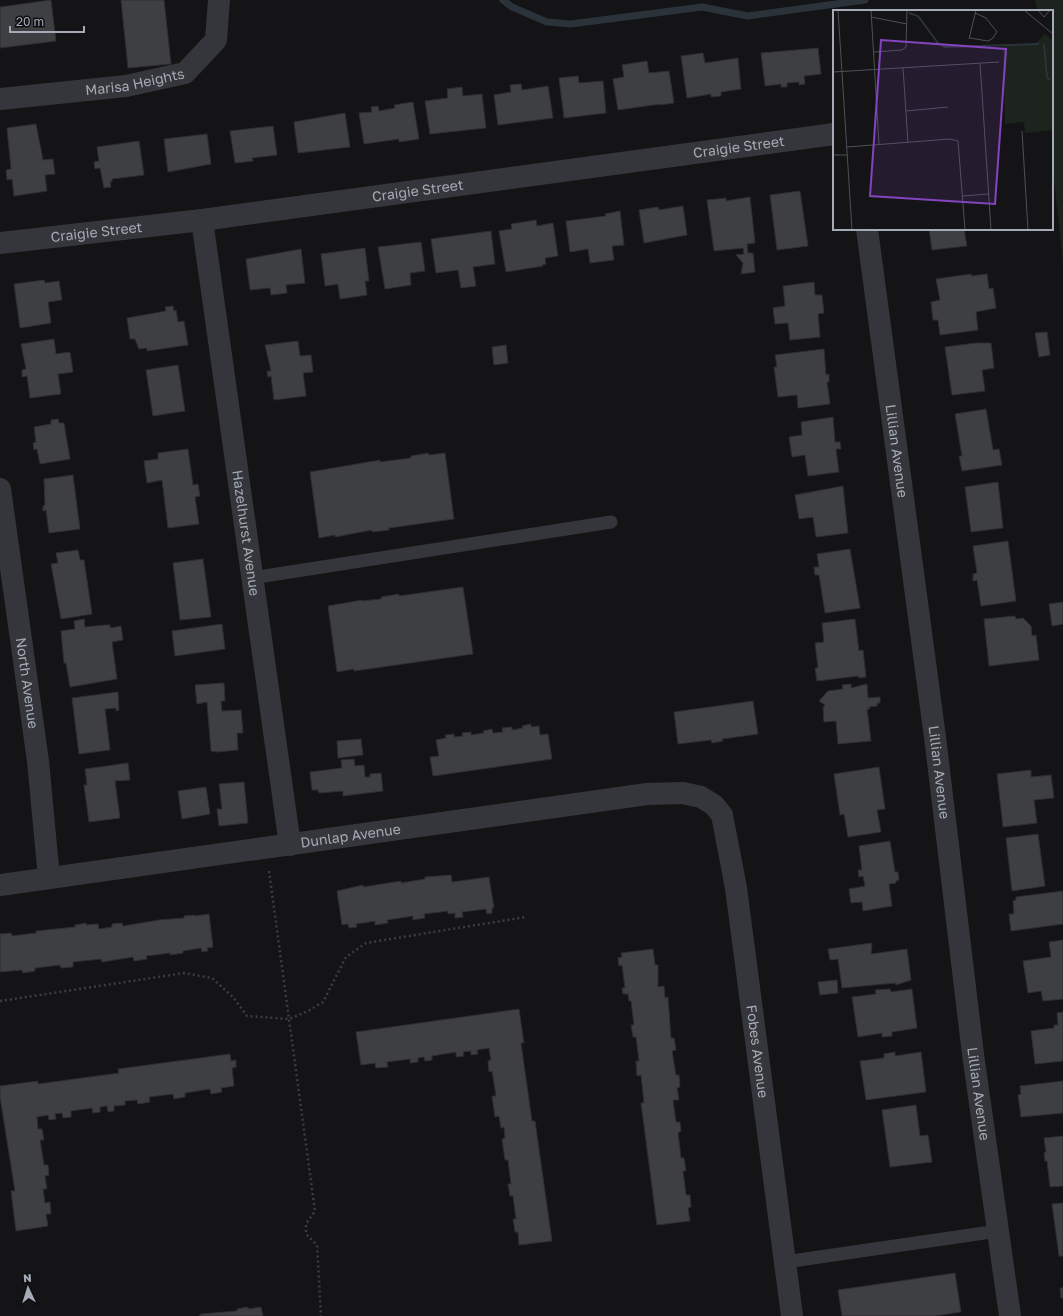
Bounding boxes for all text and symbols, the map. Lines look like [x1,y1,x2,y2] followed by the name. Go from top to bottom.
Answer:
[10,8,84,34] scale bar
[833,10,1053,230] inset map
[16,14,44,29] text: 20 m
[84,64,186,98] street label: Marisa Heights
[692,132,785,161] street label: Craigie Street
[371,176,464,205] street label: Craigie Street
[50,218,143,245] street label: Craigie Street
[883,403,912,499] street label: Lillian Avenue
[229,469,264,597] street label: Hazelhurst Avenue
[13,636,42,730] street label: North Avenue
[926,724,954,820] street label: Lillian Avenue
[299,820,402,851] street label: Dunlap Avenue
[743,1004,772,1099] street label: Fobes Avenue
[964,1046,994,1141] street label: Lillian Avenue
[8,1268,48,1308] north arrow
[23,1271,32,1284] text: N

